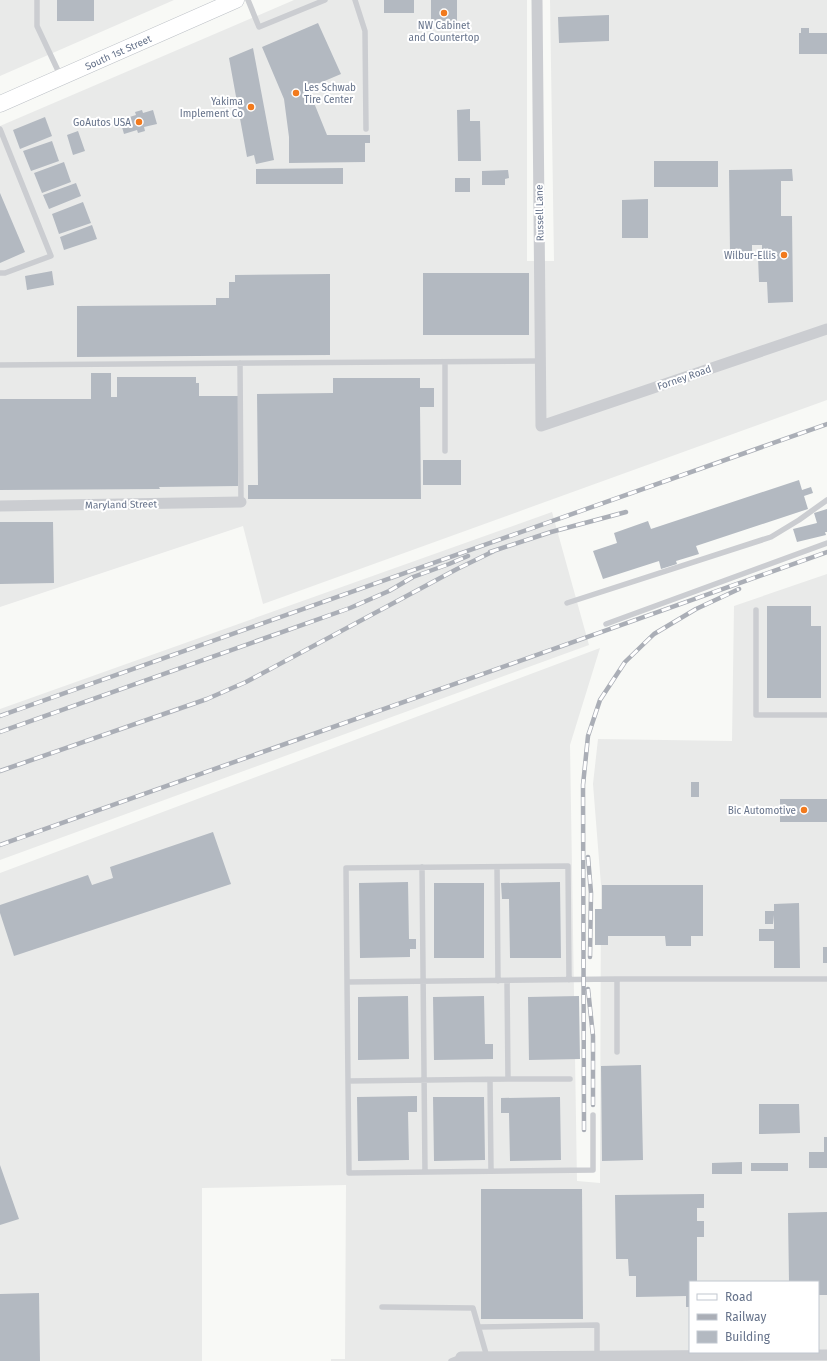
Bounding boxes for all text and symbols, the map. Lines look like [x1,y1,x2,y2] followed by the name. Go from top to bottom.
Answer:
[439,8,449,18] marker: NW Cabinet and Countertop
[409,20,479,44] place label: NW Cabinet and Countertop
[83,33,154,73] street label: South 1st Street
[304,82,356,106] place label: Les Schwab Tire Center
[291,88,301,98] marker: Les Schwab Tire Center
[180,96,243,120] place label: Yakima Implement Co
[246,102,256,112] marker: Yakima Implement Co
[73,117,131,129] place label: GoAutos USA
[134,117,144,127] marker: GoAutos USA
[534,185,546,241] street label: Russell Lane
[724,250,776,262] place label: Wilbur-Ellis
[779,250,789,260] marker: Wilbur-Ellis
[656,363,713,393] street label: Forney Road
[85,498,157,512] street label: Maryland Street
[728,805,796,817] place label: Bic Automotive
[799,805,809,815] marker: Bic Automotive
[689,1281,819,1353] legend
[725,1290,753,1304] text: Road
[725,1310,766,1324] text: Railway
[725,1330,771,1344] text: Building

